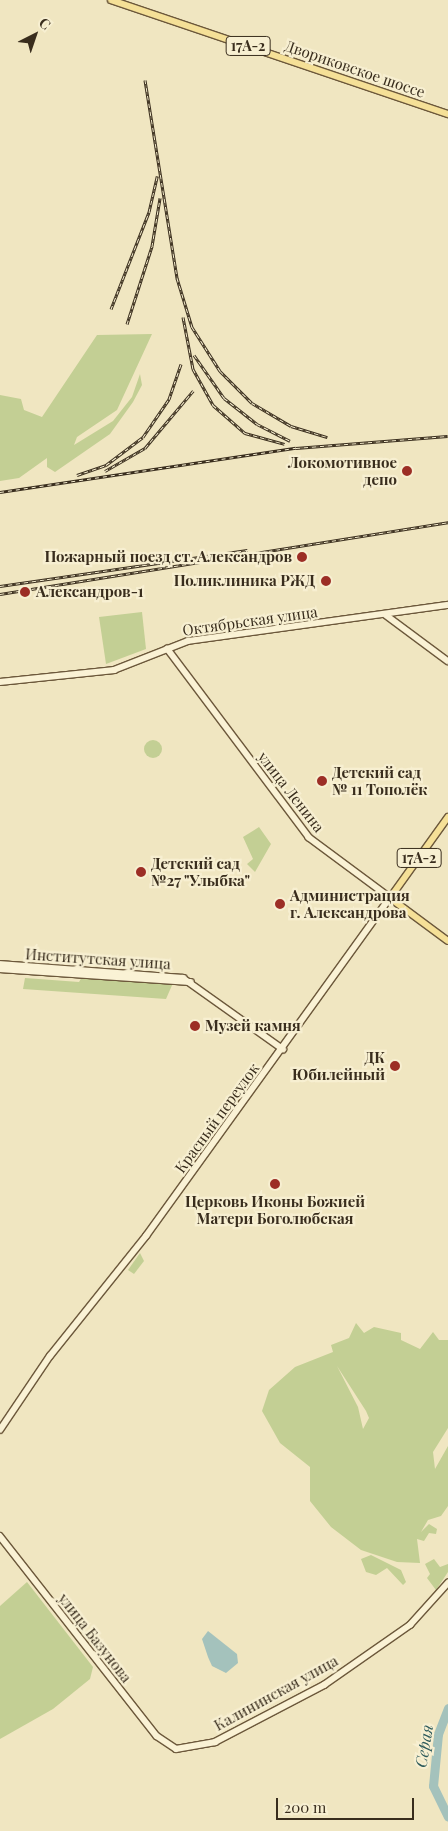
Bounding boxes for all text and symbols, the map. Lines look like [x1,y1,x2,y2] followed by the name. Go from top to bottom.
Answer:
[10,10,60,60] north arrow
[35,13,55,34] text: С
[226,34,270,58] road number: 17А-2
[283,37,427,101] street label: Двориковское шоссе
[288,453,397,488] place label: Локомотивное депо
[401,465,413,477] marker: Локомотивное депо
[44,548,292,566] place label: Пожарный поезд ст. Александров
[296,551,308,563] marker: Пожарный поезд ст. Александров
[174,572,315,590] place label: Поликлиника РЖД
[319,574,333,588] marker: Поликлиника РЖД
[36,583,144,601] place label: Александров-1
[18,585,32,599] marker: Александров-1
[181,603,319,639] street label: Октябрьская улица
[254,748,328,836] street label: улица Ленина
[332,763,427,798] place label: Детский сад № 11 Тополёк
[316,775,328,787] marker: Детский сад № 11 Тополёк
[396,846,442,870] road number: 17А-2
[151,854,251,889] place label: Детский сад №27 "Улыбка"
[135,866,147,878] marker: Детский сад №27 "Улыбка"
[290,886,410,921] place label: Администрация г. Александрова
[274,898,286,910] marker: Администрация г. Александрова
[25,945,171,973] street label: Институтская улица
[205,1017,301,1035] place label: Музей камня
[189,1020,201,1032] marker: Музей камня
[292,1048,385,1083] place label: ДК Юбилейный
[171,1060,263,1176] street label: Красный переулок
[389,1060,401,1072] marker: ДК Юбилейный
[269,1178,281,1190] marker: Церковь Иконы Божией Матери Боголюбская
[185,1192,365,1227] place label: Церковь Иконы Божией Матери Боголюбская
[55,1590,135,1686] street label: улица Базунова
[211,1651,341,1735] street label: Калининская улица
[411,1723,437,1769] water label: Серая
[278,1788,416,1820] scale bar
[284,1797,326,1817] text: 200 m

